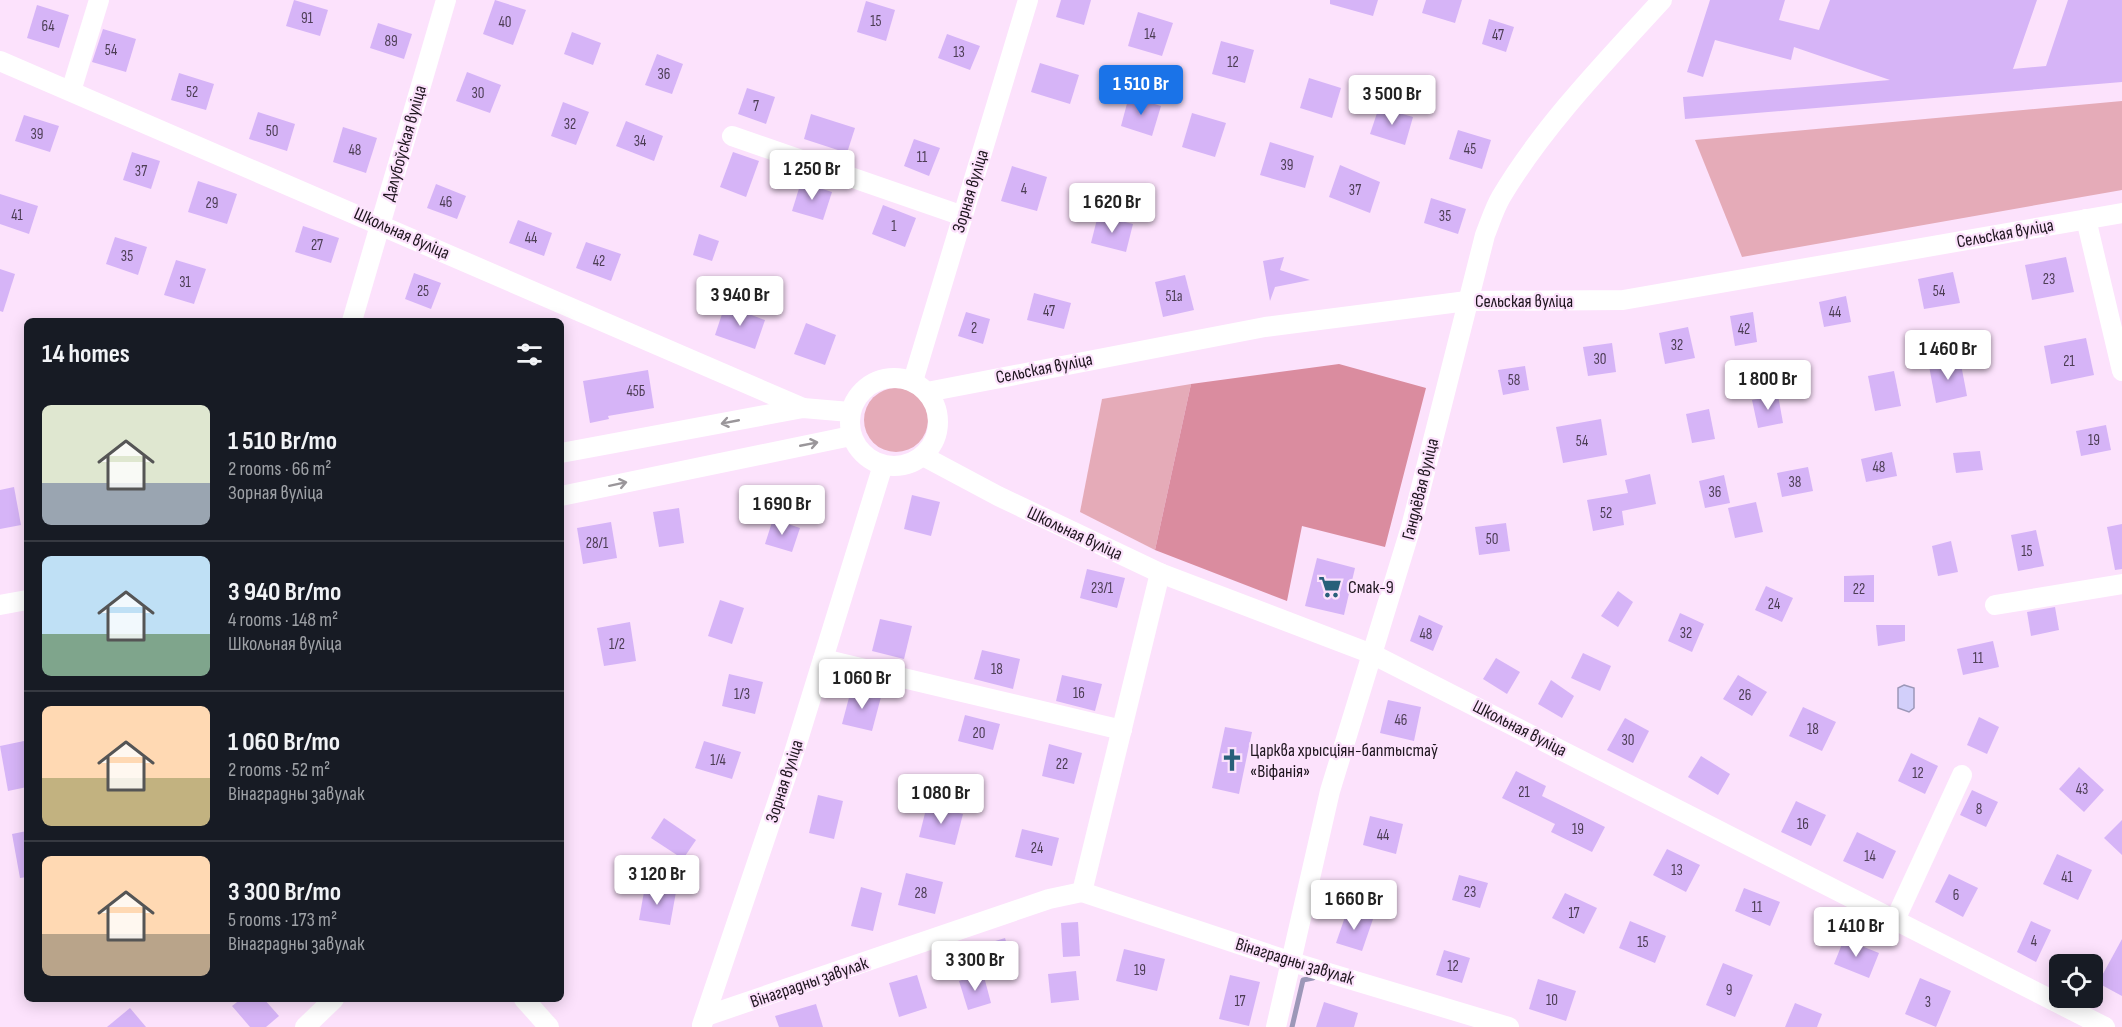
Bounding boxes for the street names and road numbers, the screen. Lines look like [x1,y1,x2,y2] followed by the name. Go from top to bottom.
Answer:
[378,83,431,203] street label: Далубоўская вуліца
[948,147,993,235] street label: Зорная вуліца
[351,203,453,264] street label: Школьная вуліца
[1955,215,2055,252] street label: Сельская вуліца
[1475,291,1573,312] street label: Сельская вуліца
[994,349,1094,388] street label: Сельская вуліца
[1398,436,1443,542] street label: Гандлёвая вуліца
[1024,502,1126,565] street label: Школьная вуліца
[1469,696,1570,761] street label: Школьная вуліца
[761,737,808,825] street label: Зорная вуліца
[1233,933,1357,990] street label: Вінаградны завулак
[748,952,871,1012] street label: Вінаградны завулак

